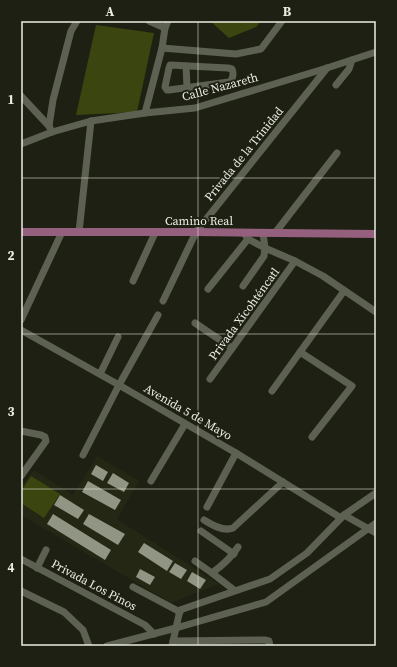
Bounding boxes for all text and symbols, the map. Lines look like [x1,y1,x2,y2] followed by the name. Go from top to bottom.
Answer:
[106,3,115,20] text: A
[283,3,292,20] text: B
[180,69,260,105] street label: Calle Nazareth
[7,91,15,108] text: 1
[201,103,287,204] street label: Privada de la Trinidad
[165,213,233,229] street label: Camino Real
[7,247,15,264] text: 2
[205,264,283,363] street label: Privada Xicohténcatl
[141,380,235,444] street label: Avenida 5 de Mayo
[7,403,15,420] text: 3
[48,556,140,614] street label: Privada Los Pinos
[7,559,15,576] text: 4

